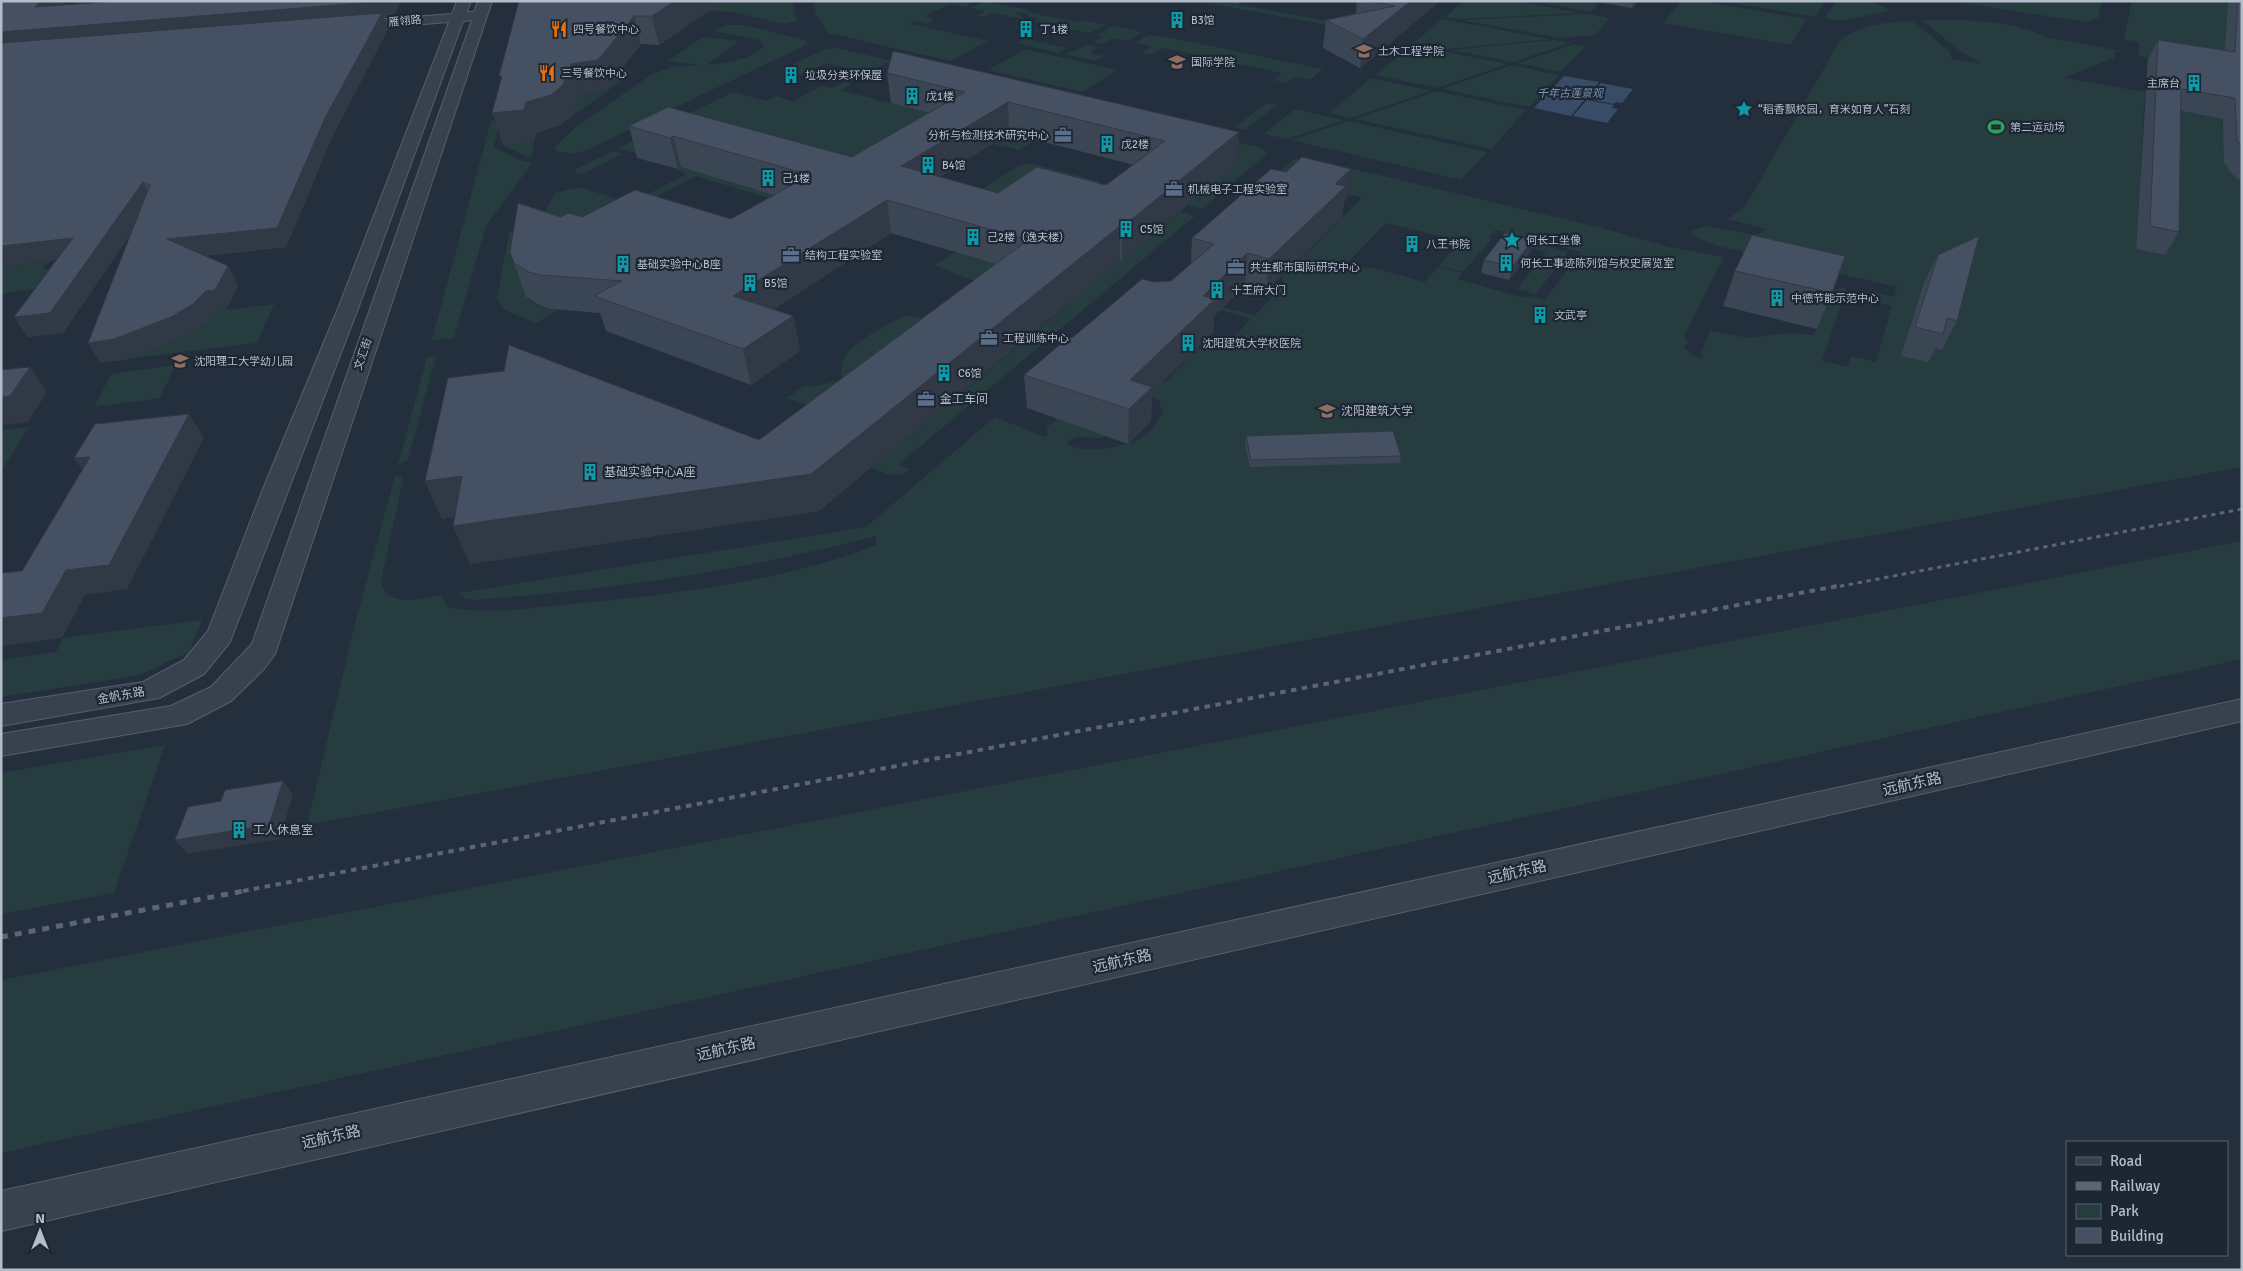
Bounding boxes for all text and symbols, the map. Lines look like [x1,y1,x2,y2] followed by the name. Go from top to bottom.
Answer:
[1167,10,1187,30] building icon: B3馆
[388,13,422,29] street label: 雁翎路
[1191,14,1215,27] place label: B3馆
[549,19,569,39] restaurant icon: 四号餐饮中心
[1016,19,1036,39] building icon: 丁1楼
[573,23,639,36] place label: 四号餐饮中心
[1040,23,1068,36] place label: 丁1楼
[1354,41,1374,61] school or university icon: 土木工程学院
[1378,45,1444,58] place label: 土木工程学院
[1167,52,1187,72] school or university icon: 国际学院
[1191,56,1235,69] place label: 国际学院
[537,63,557,83] restaurant icon: 三号餐饮中心
[781,65,801,85] building icon: 垃圾分类环保屋
[561,67,627,80] place label: 三号餐饮中心
[805,69,882,82] place label: 垃圾分类环保屋
[2184,73,2204,93] building icon: 主席台
[2147,77,2180,90] place label: 主席台
[902,86,922,106] building icon: 戊1楼
[1537,87,1605,100] water label: 千年古莲景观
[926,90,954,103] place label: 戊1楼
[1734,99,1754,119] place icon: “稻香飘校园，育米如育人”石刻
[1758,103,1910,116] place label: “稻香飘校园，育米如育人”石刻
[1986,117,2006,137] sports icon: 第二运动场
[2010,121,2065,134] place label: 第二运动场
[1053,125,1073,145] office icon: 分析与检测技术研究中心
[928,129,1049,142] place label: 分析与检测技术研究中心
[1097,134,1117,154] building icon: 戊2楼
[1121,138,1149,151] place label: 戊2楼
[918,155,938,175] building icon: B4馆
[942,159,966,172] place label: B4馆
[758,168,778,188] building icon: 己1楼
[782,172,810,185] place label: 己1楼
[1164,179,1184,199] office icon: 机械电子工程实验室
[1188,183,1287,196] place label: 机械电子工程实验室
[1116,219,1136,239] building icon: C5馆
[1140,223,1164,236] place label: C5馆
[963,227,983,247] building icon: 己2楼（逸夫楼）
[1502,230,1522,250] place icon: 何长工坐像
[987,231,1070,244] place label: 己2楼（逸夫楼）
[1402,234,1422,254] building icon: 八王书院
[1526,234,1581,247] place label: 何长工坐像
[1426,238,1470,251] place label: 八王书院
[781,245,801,265] office icon: 结构工程实验室
[805,249,882,262] place label: 结构工程实验室
[1496,253,1516,273] building icon: 何长工事迹陈列馆与校史展览室
[613,254,633,274] building icon: 基础实验中心B座
[1226,257,1246,277] office icon: 共生都市国际研究中心
[1520,257,1674,270] place label: 何长工事迹陈列馆与校史展览室
[637,258,721,271] place label: 基础实验中心B座
[1250,261,1360,274] place label: 共生都市国际研究中心
[740,273,760,293] building icon: B5馆
[764,277,788,290] place label: B5馆
[1207,280,1227,300] building icon: 十王府大门
[1231,284,1286,297] place label: 十王府大门
[1767,288,1787,308] building icon: 中德节能示范中心
[1791,292,1879,305] place label: 中德节能示范中心
[1530,305,1550,325] building icon: 文武亭
[1554,309,1587,322] place label: 文武亭
[979,328,999,348] office icon: 工程训练中心
[1003,332,1069,345] place label: 工程训练中心
[1178,333,1198,353] building icon: 沈阳建筑大学校医院
[351,336,375,372] street label: 文汇街
[1202,337,1301,350] place label: 沈阳建筑大学校医院
[170,351,190,371] school or university icon: 沈阳理工大学幼儿园
[194,355,293,368] place label: 沈阳理工大学幼儿园
[934,363,954,383] building icon: C6馆
[958,367,982,380] place label: C6馆
[916,389,936,409] office icon: 金工车间
[940,392,988,407] place label: 金工车间
[1317,401,1337,421] school or university icon: 沈阳建筑大学
[1341,404,1413,419] place label: 沈阳建筑大学
[580,462,600,482] building icon: 基础实验中心A座
[604,465,695,480] place label: 基础实验中心A座
[96,684,146,708] street label: 金帆东路
[1881,768,1943,800] street label: 远航东路
[229,820,249,840] building icon: 工人休息室
[253,823,313,838] place label: 工人休息室
[1486,856,1548,888] street label: 远航东路
[1091,945,1153,977] street label: 远航东路
[695,1033,757,1065] street label: 远航东路
[300,1121,362,1153] street label: 远航东路
[2066,1141,2228,1256] legend
[2110,1152,2142,1170] text: Road
[2110,1177,2160,1195] text: Railway
[2110,1202,2139,1220] text: Park
[15,1206,65,1256] north arrow
[35,1210,45,1227] text: N
[2110,1227,2164,1245] text: Building

